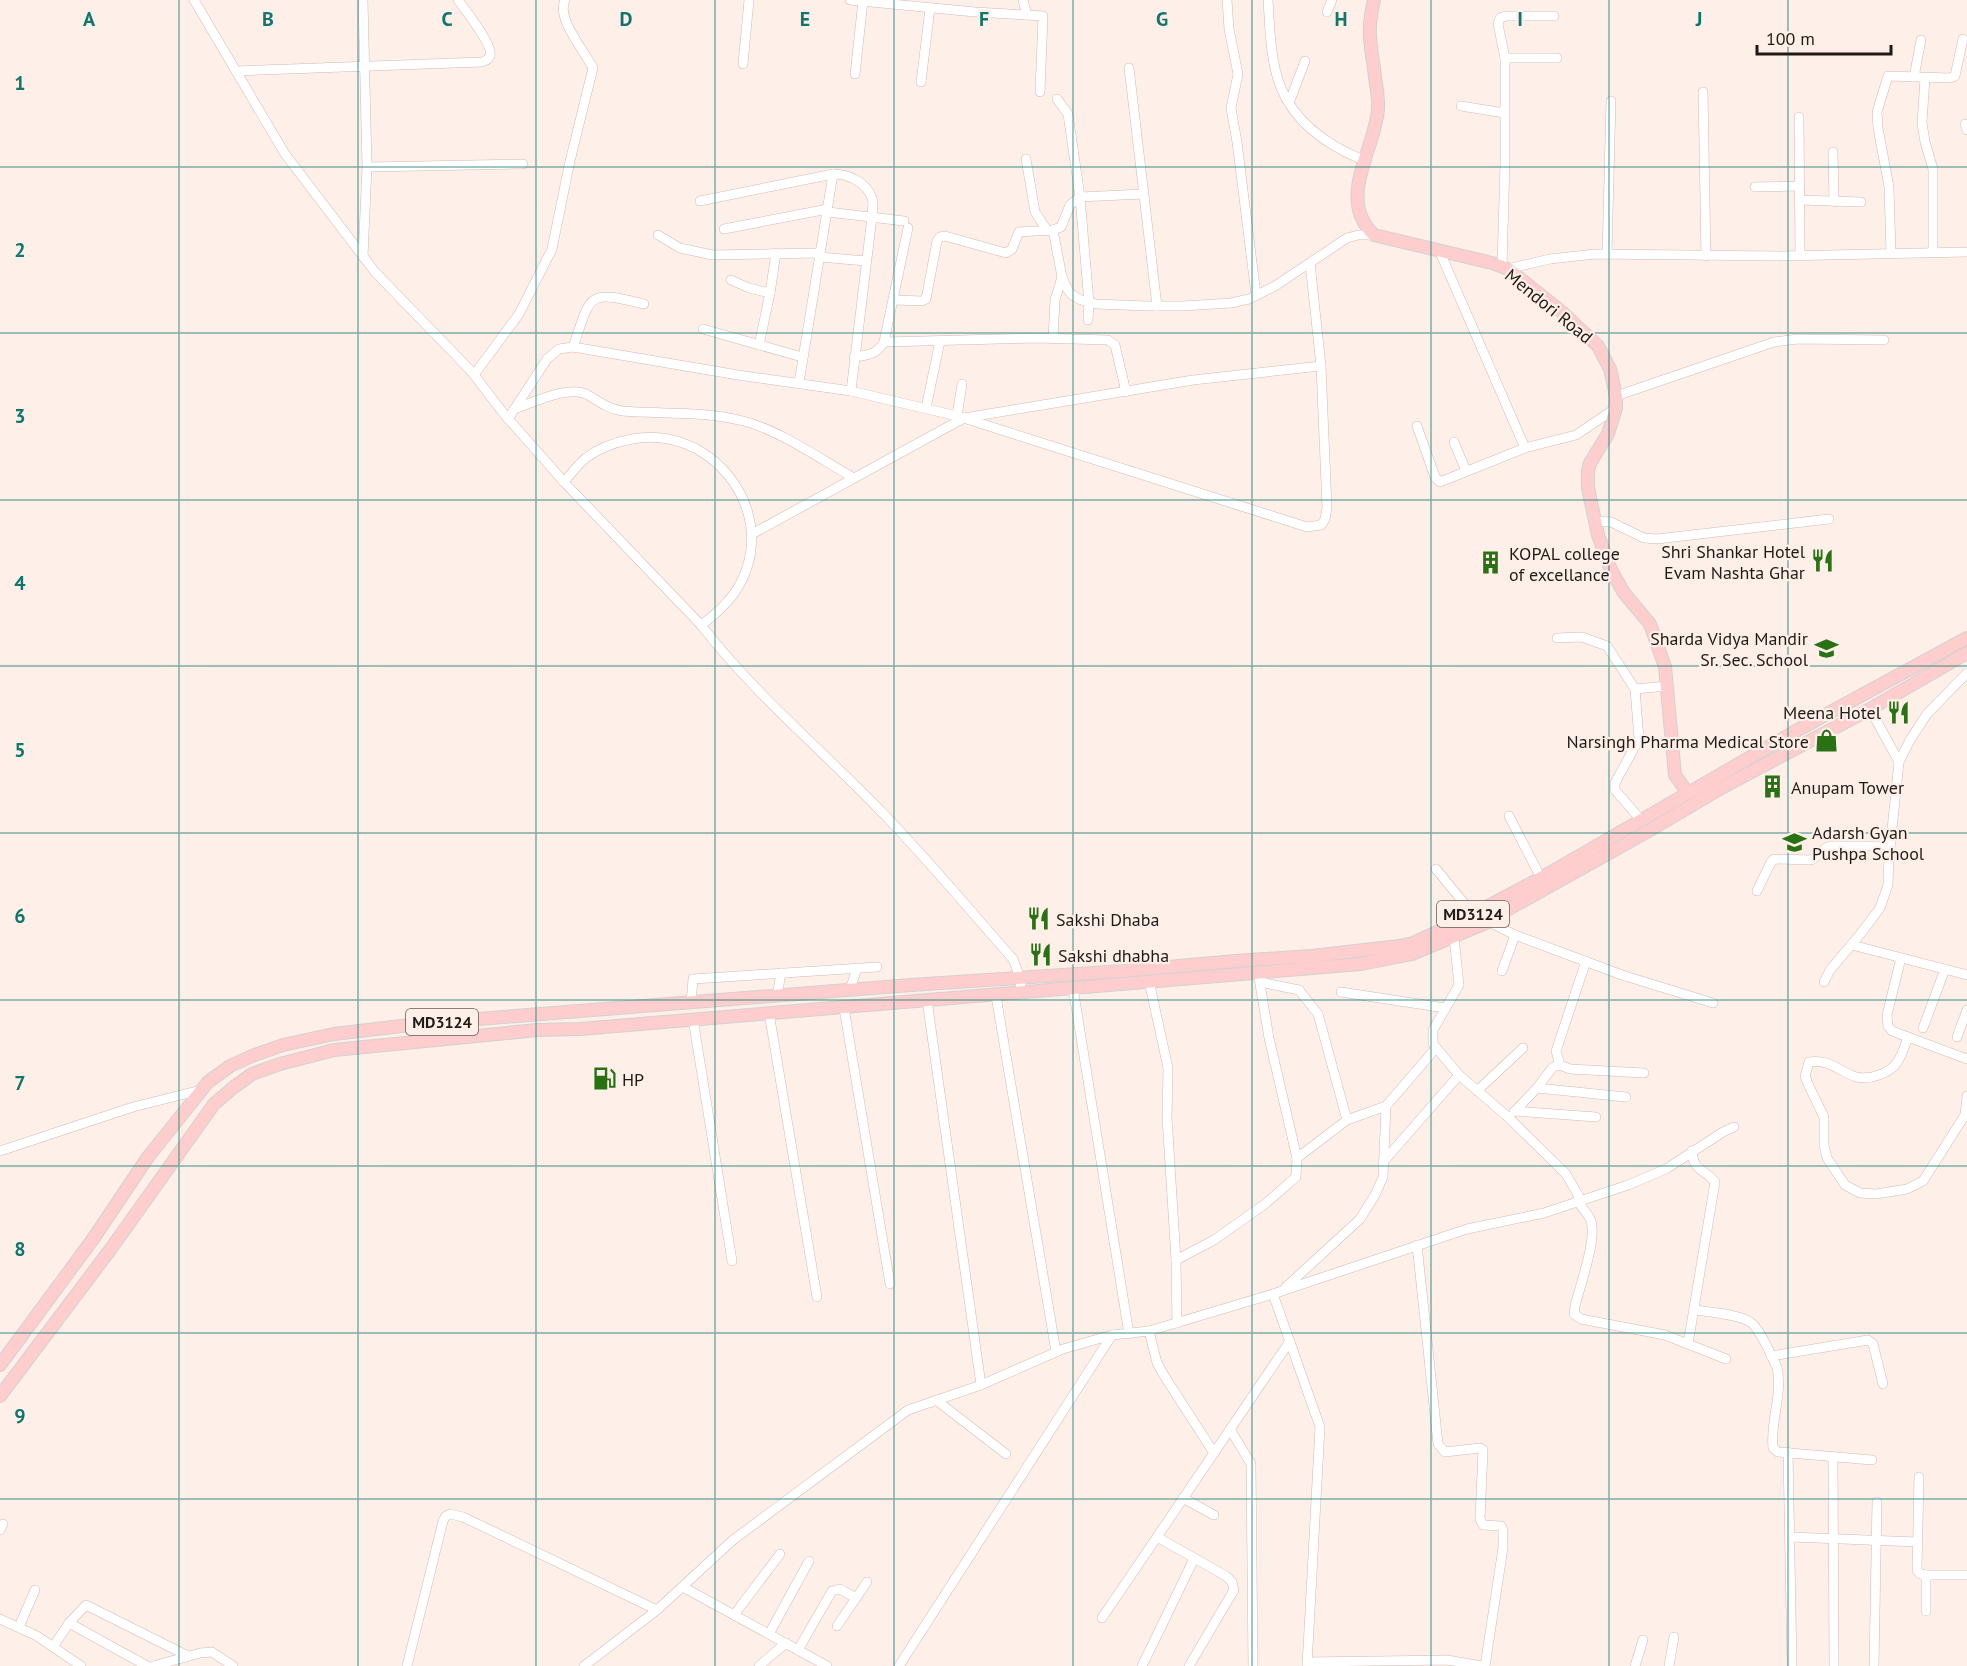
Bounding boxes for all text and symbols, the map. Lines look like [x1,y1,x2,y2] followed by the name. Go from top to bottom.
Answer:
[83,6,96,32] text: A
[262,6,274,32] text: B
[441,6,453,32] text: C
[620,6,633,32] text: D
[800,6,810,32] text: E
[979,6,989,32] text: F
[1156,6,1168,32] text: G
[1334,6,1348,32] text: H
[1517,6,1523,32] text: I
[1695,6,1702,32] text: J
[1757,18,1890,56] scale bar
[1766,27,1815,50] text: 100 m
[14,70,26,96] text: 1
[14,237,26,263] text: 2
[1500,264,1598,348] street label: Mendori Road
[14,403,26,429] text: 3
[1661,540,1806,584] place label: Shri Shankar Hotel Evam Nashta Ghar
[1509,542,1620,586] place label: KOPAL college of excellance
[1810,548,1836,574] restaurant icon: Shri Shankar Hotel Evam Nashta Ghar
[1478,550,1504,576] building icon: KOPAL college of excellance
[14,570,26,596] text: 4
[1650,627,1809,671] place label: Sharda Vidya Mandir Sr. Sec. School
[1813,635,1839,661] school or university icon: Sharda Vidya Mandir Sr. Sec. School
[1886,699,1912,725] restaurant icon: Meena Hotel
[1783,701,1882,724] place label: Meena Hotel
[1814,728,1840,754] shop icon: Narsingh Pharma Medical Store
[1567,730,1809,753] place label: Narsingh Pharma Medical Store
[14,737,26,763] text: 5
[1760,774,1786,800] building icon: Anupam Tower
[1791,776,1904,799] place label: Anupam Tower
[1812,821,1925,865] place label: Adarsh Gyan Pushpa School
[1781,829,1807,855] school or university icon: Adarsh Gyan Pushpa School
[1437,901,1509,927] road number: MD3124
[14,903,26,929] text: 6
[1025,906,1051,932] restaurant icon: Sakshi Dhaba
[1056,908,1159,931] place label: Sakshi Dhaba
[1027,942,1053,968] restaurant icon: Sakshi dhabha
[1058,944,1169,967] place label: Sakshi dhabha
[406,1009,478,1035] road number: MD3124
[591,1066,617,1092] fuel station icon: HP
[622,1068,644,1091] place label: HP
[14,1070,26,1096] text: 7
[14,1236,26,1262] text: 8
[14,1403,26,1429] text: 9

